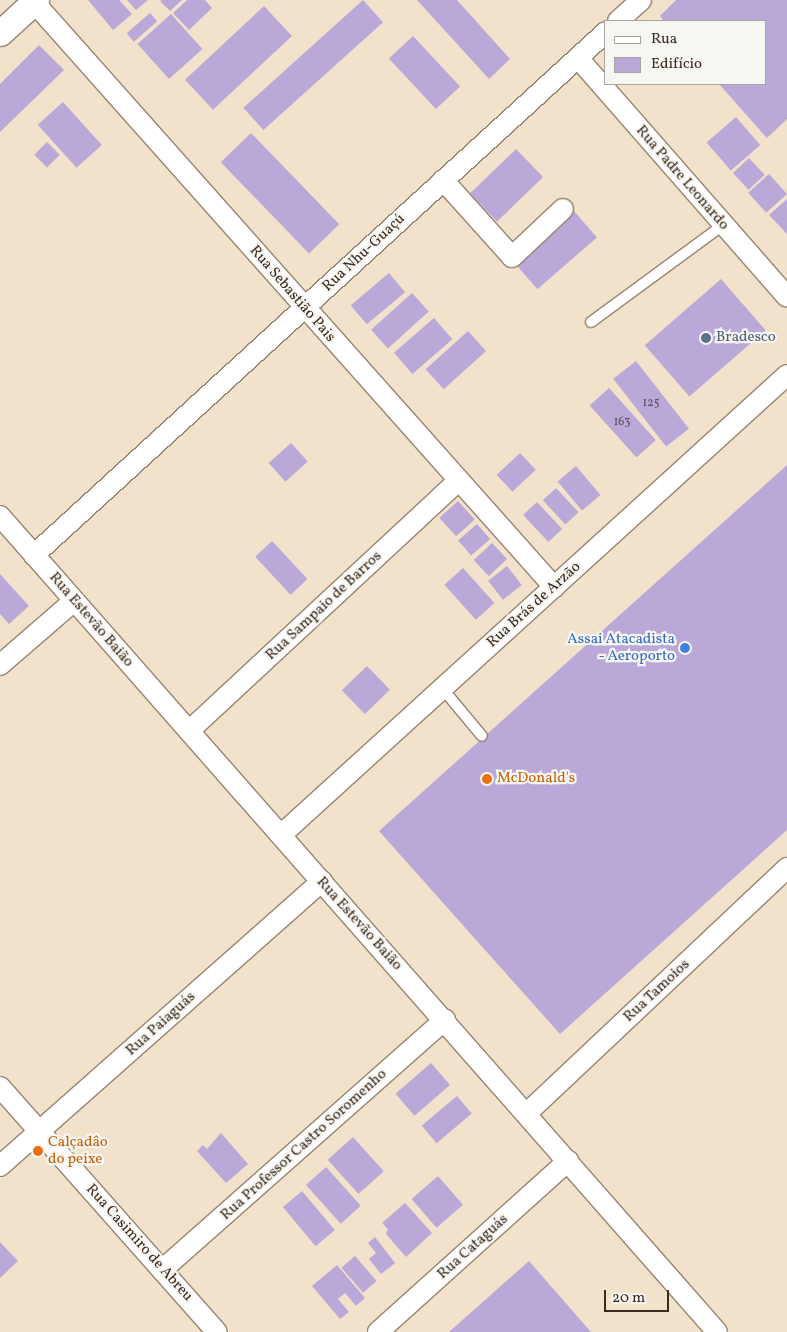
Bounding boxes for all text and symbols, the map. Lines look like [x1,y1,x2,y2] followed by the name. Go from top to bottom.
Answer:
[604,20,767,85] legend
[651,29,677,50] text: Rua
[651,54,702,75] text: Edifício
[632,122,732,234] street label: Rua Padre Leonardo
[319,210,409,296] street label: Rua Nhu-Guaçú
[245,242,339,346] street label: Rua Sebastião Pais
[716,329,776,347] place label: Bradesco
[700,332,712,344] marker: Bradesco
[643,397,659,411] house number: 125
[614,416,630,430] house number: 163
[262,548,386,664] street label: Rua Sampaio de Barros
[483,558,585,652] street label: Rua Brás de Arzão
[45,569,137,671] street label: Rua Estevão Baião
[567,630,675,665] place label: Assai Atacadista - Aeroporto
[679,642,691,654] marker: Assai Atacadista - Aeroporto
[497,770,575,788] place label: McDonald's
[481,773,493,785] marker: McDonald's
[312,873,406,975] street label: Rua Estevão Baião
[620,956,694,1026] street label: Rua Tamoios
[123,988,199,1060] street label: Rua Paiaguás
[217,1066,391,1224] street label: Rua Professor Castro Soromenho
[48,1133,108,1168] place label: Calçadâo do peixe
[32,1145,44,1157] marker: Calçadâo do peixe
[82,1181,196,1305] street label: Rua Casimiro de Abreu
[434,1211,512,1283] street label: Rua Cataguás
[607,1280,672,1312] scale bar
[612,1288,645,1309] text: 20 m

